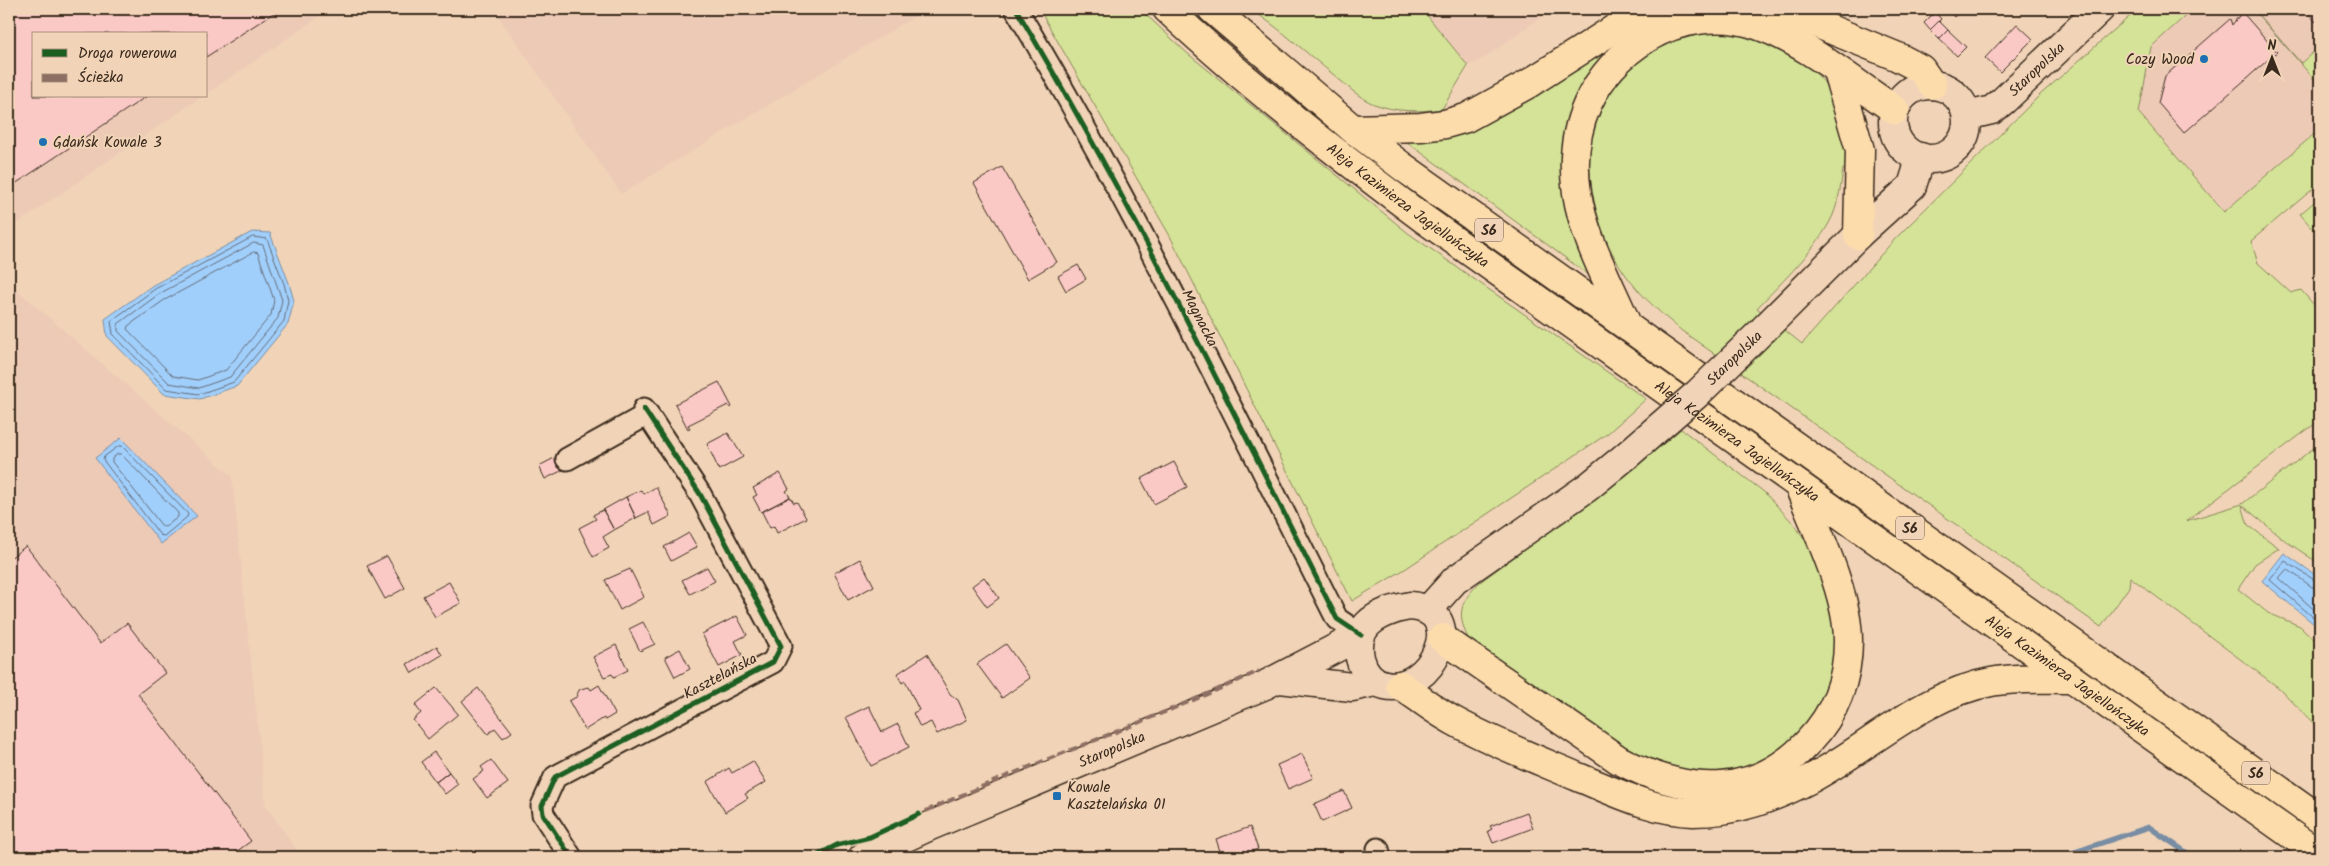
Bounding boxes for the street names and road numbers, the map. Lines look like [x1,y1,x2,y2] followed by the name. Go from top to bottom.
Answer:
[2003,37,2071,103] street label: Staropolska
[1321,138,1494,275] street label: Aleja Kazimierza Jagiellończyka
[1475,218,1503,242] road number: S6
[1174,285,1224,351] street label: Magnacka
[1701,325,1769,392] street label: Staropolska
[1649,375,1824,509] street label: Aleja Kazimierza Jagiellończyka
[1896,516,1924,540] road number: S6
[1979,609,2154,743] street label: Aleja Kazimierza Jagiellończyka
[679,647,762,706] street label: Kasztelańska
[1075,726,1149,775] street label: Staropolska
[2242,761,2270,784] road number: S6

